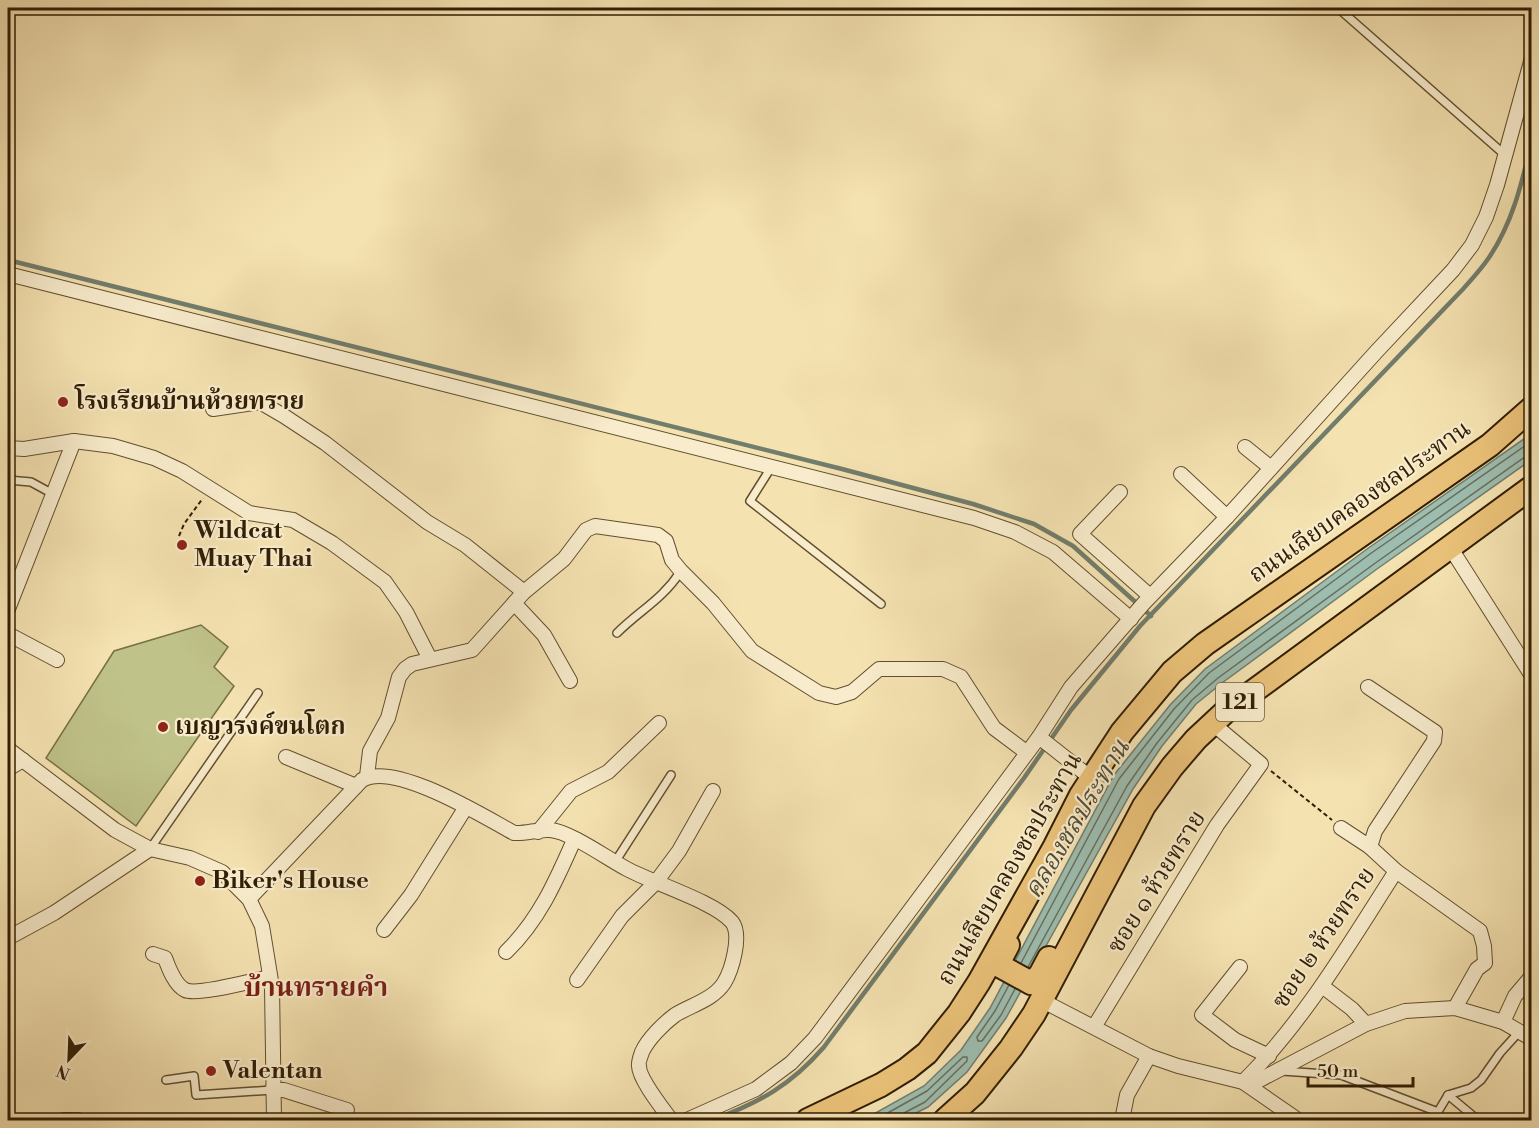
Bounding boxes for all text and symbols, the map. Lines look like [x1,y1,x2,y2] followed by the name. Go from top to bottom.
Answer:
[74,384,304,417] place label: โรงเรียนบ้านห้วยทราย
[56,395,70,409] marker: โรงเรียนบ้านห้วยทราย
[1243,414,1477,590] street label: ถนนเลียบคลองชลประทาน
[193,516,313,574] place label: Wildcat Muay Thai
[175,538,189,552] marker: Wildcat Muay Thai
[1216,683,1264,721] road number: 121
[175,709,346,742] place label: เบญวรงค์ขนโตก
[156,720,170,734] marker: เบญวรงค์ขนโตก
[1017,733,1137,904] water label: คลองชลประทาน
[931,747,1089,991] street label: ถนนเลียบคลองชลประทาน
[1101,805,1213,959] street label: ซอย ๑ ห้วยทราย
[1266,862,1382,1014] street label: ซอย ๒ ห้วยทราย
[212,866,369,896] place label: Biker's House
[193,874,207,888] marker: Biker's House
[244,971,388,1005] district label: บ้านทรายคำ
[39,1029,99,1089] north arrow
[1308,1050,1413,1088] scale bar
[222,1056,323,1086] place label: Valentan
[53,1060,73,1084] text: N
[1317,1060,1359,1083] text: 50 m
[204,1064,218,1078] marker: Valentan

